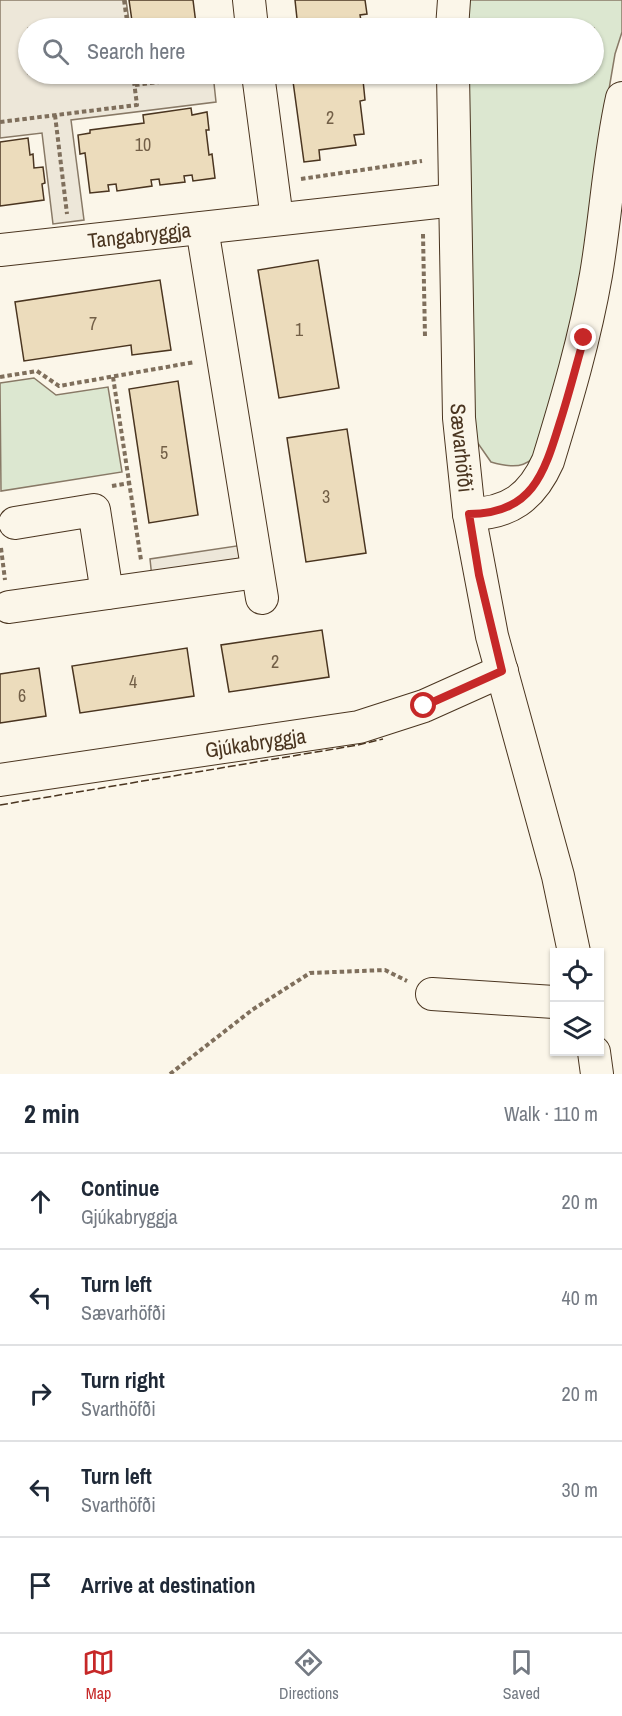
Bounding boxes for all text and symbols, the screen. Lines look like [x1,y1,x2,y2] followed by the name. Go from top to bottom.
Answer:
[18,18,604,84] search box
[39,35,72,68] icon: search
[87,36,185,66] text: Search here
[326,105,334,130] house number: 2
[135,132,151,157] house number: 10
[86,215,193,255] street label: Tangabryggja
[89,311,97,336] house number: 7
[295,317,304,342] house number: 1
[570,324,596,350] route end
[444,403,481,494] street label: Sævarhöfði
[160,440,168,465] house number: 5
[322,484,330,509] house number: 3
[271,649,279,674] house number: 2
[129,669,137,694] house number: 4
[18,683,26,708] house number: 6
[410,692,436,718] route start
[203,721,308,764] street label: Gjúkabryggja
[550,948,604,1056] map controls
[550,948,604,1002] button: locate
[550,1002,604,1056] button: layers
[24,1096,80,1131] text: 2 min
[504,1100,598,1127] text: Walk · 110 m
[81,1173,159,1203] text: Continue
[24,1185,57,1218] icon: ahead
[562,1188,598,1215] text: 20 m
[81,1203,178,1230] text: Gjúkabryggja
[81,1269,152,1299] text: Turn left
[24,1281,57,1314] icon: left
[562,1284,598,1311] text: 40 m
[81,1299,166,1326] text: Sævarhöfði
[81,1365,165,1395] text: Turn right
[24,1377,57,1410] icon: right
[562,1380,598,1407] text: 20 m
[81,1395,156,1422] text: Svarthöfði
[81,1461,152,1491] text: Turn left
[24,1473,57,1506] icon: left
[562,1476,598,1503] text: 30 m
[81,1491,156,1518] text: Svarthöfði
[24,1569,57,1602] icon: arrive
[81,1570,255,1600] text: Arrive at destination
[82,1646,115,1704] tab: Map
[279,1646,339,1704] tab: Directions
[503,1646,540,1704] tab: Saved

